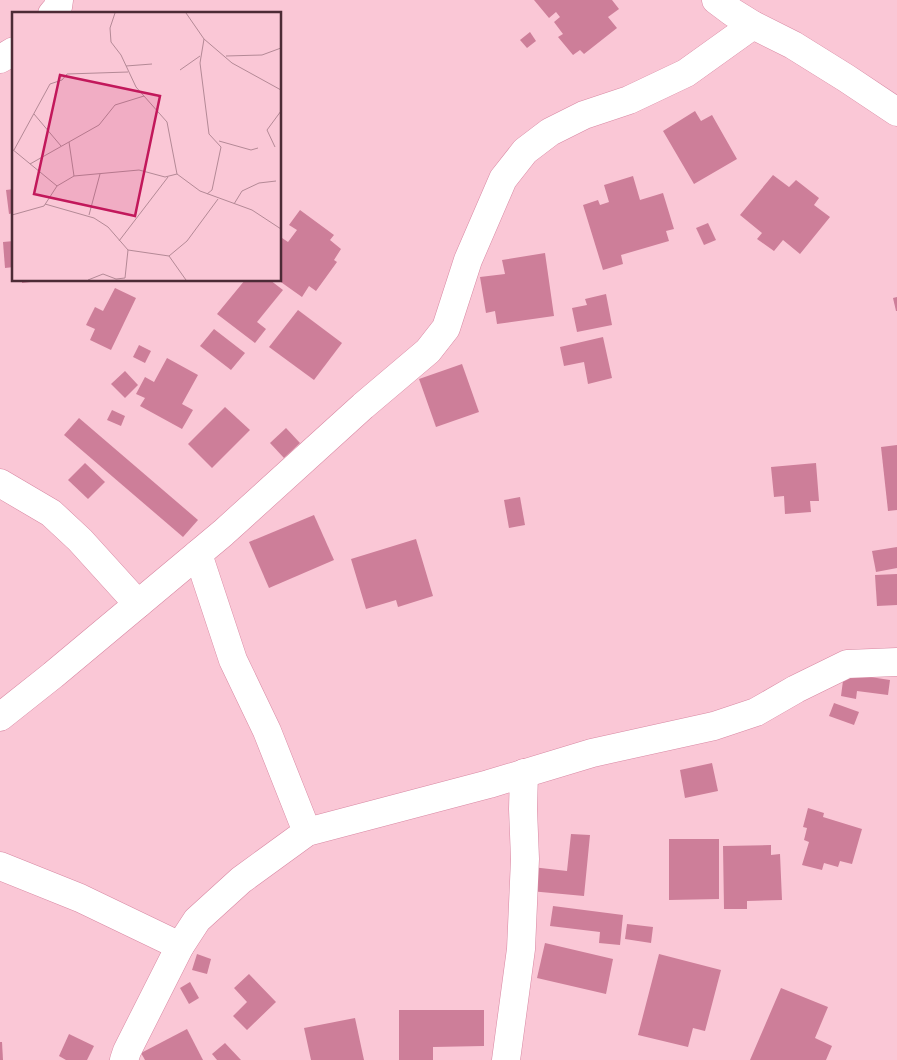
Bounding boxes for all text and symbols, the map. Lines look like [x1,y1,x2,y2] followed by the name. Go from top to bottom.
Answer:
[12,12,281,281] inset map

